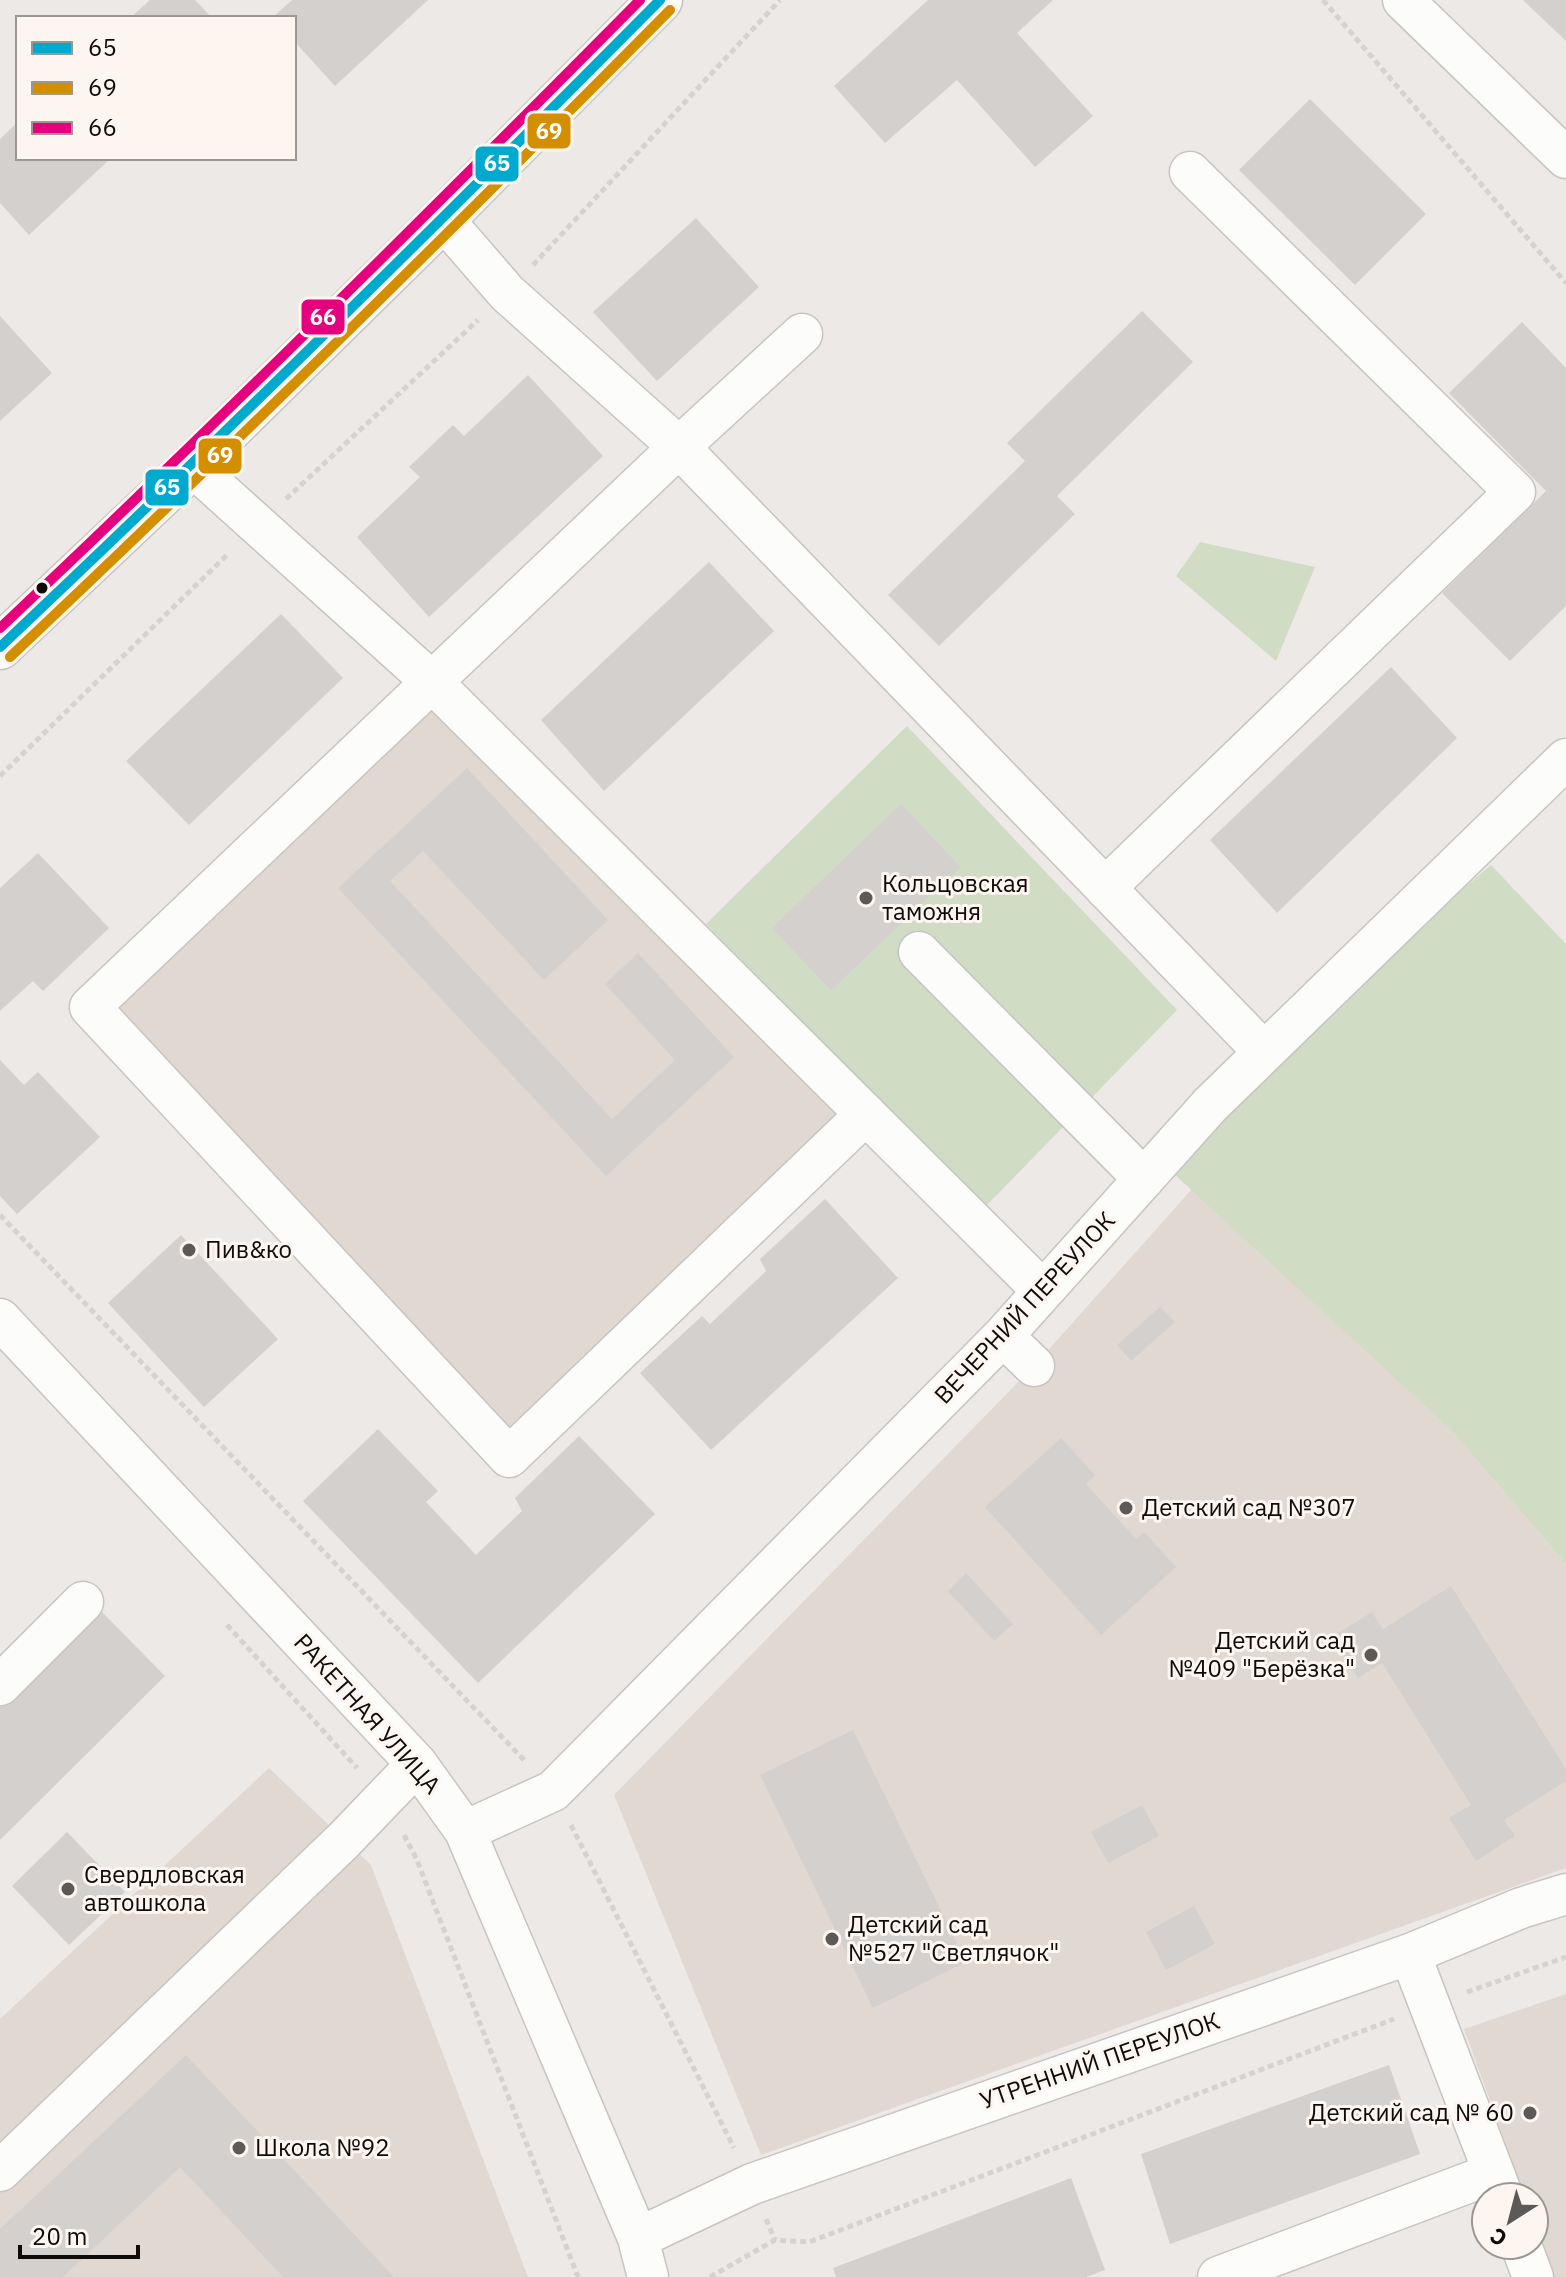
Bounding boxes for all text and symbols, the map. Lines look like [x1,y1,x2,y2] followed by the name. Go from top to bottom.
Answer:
[16,16,296,160] legend
[88,31,117,63] text: 65
[88,71,117,103] text: 69
[88,111,117,143] text: 66
[526,112,572,150] line badge: 69
[536,116,562,145] text: 69
[474,145,520,183] line badge: 65
[484,148,510,177] text: 65
[300,298,346,336] line badge: 66
[310,302,336,331] text: 66
[197,437,243,475] line badge: 69
[207,440,233,469] text: 69
[144,468,190,507] line badge: 65
[154,472,180,501] text: 65
[34,580,50,596] unlabelled marker
[882,867,1029,927] place label: Кольцовская таможня
[857,889,875,907] marker: Кольцовская таможня
[927,1204,1122,1410] street label: ВЕЧЕРНИЙ ПЕРЕУЛОК
[205,1233,292,1265] place label: Пив&ко
[180,1241,198,1259] marker: Пив&ко
[1142,1491,1356,1523] place label: Детский сад №307
[1117,1499,1135,1517] marker: Детский сад №307
[1168,1624,1355,1684] place label: Детский сад №409 "Берёзка"
[287,1626,448,1800] street label: РАКЕТНАЯ УЛИЦА
[1362,1646,1380,1664] marker: Детский сад №409 "Берёзка"
[84,1858,245,1918] place label: Свердловская автошкола
[59,1880,77,1898] marker: Свердловская автошкола
[848,1908,1059,1968] place label: Детский сад №527 "Светлячок"
[823,1930,841,1948] marker: Детский сад №527 "Светлячок"
[975,2004,1224,2116] street label: УТРЕННИЙ ПЕРЕУЛОК
[1309,2096,1514,2128] place label: Детский сад № 60
[1521,2104,1539,2122] marker: Детский сад № 60
[255,2131,390,2163] place label: Школа №92
[230,2139,248,2157] marker: Школа №92
[1470,2181,1550,2261] north arrow
[20,2209,138,2259] scale bar
[32,2220,87,2252] text: 20 m
[1484,2222,1512,2254] text: С

